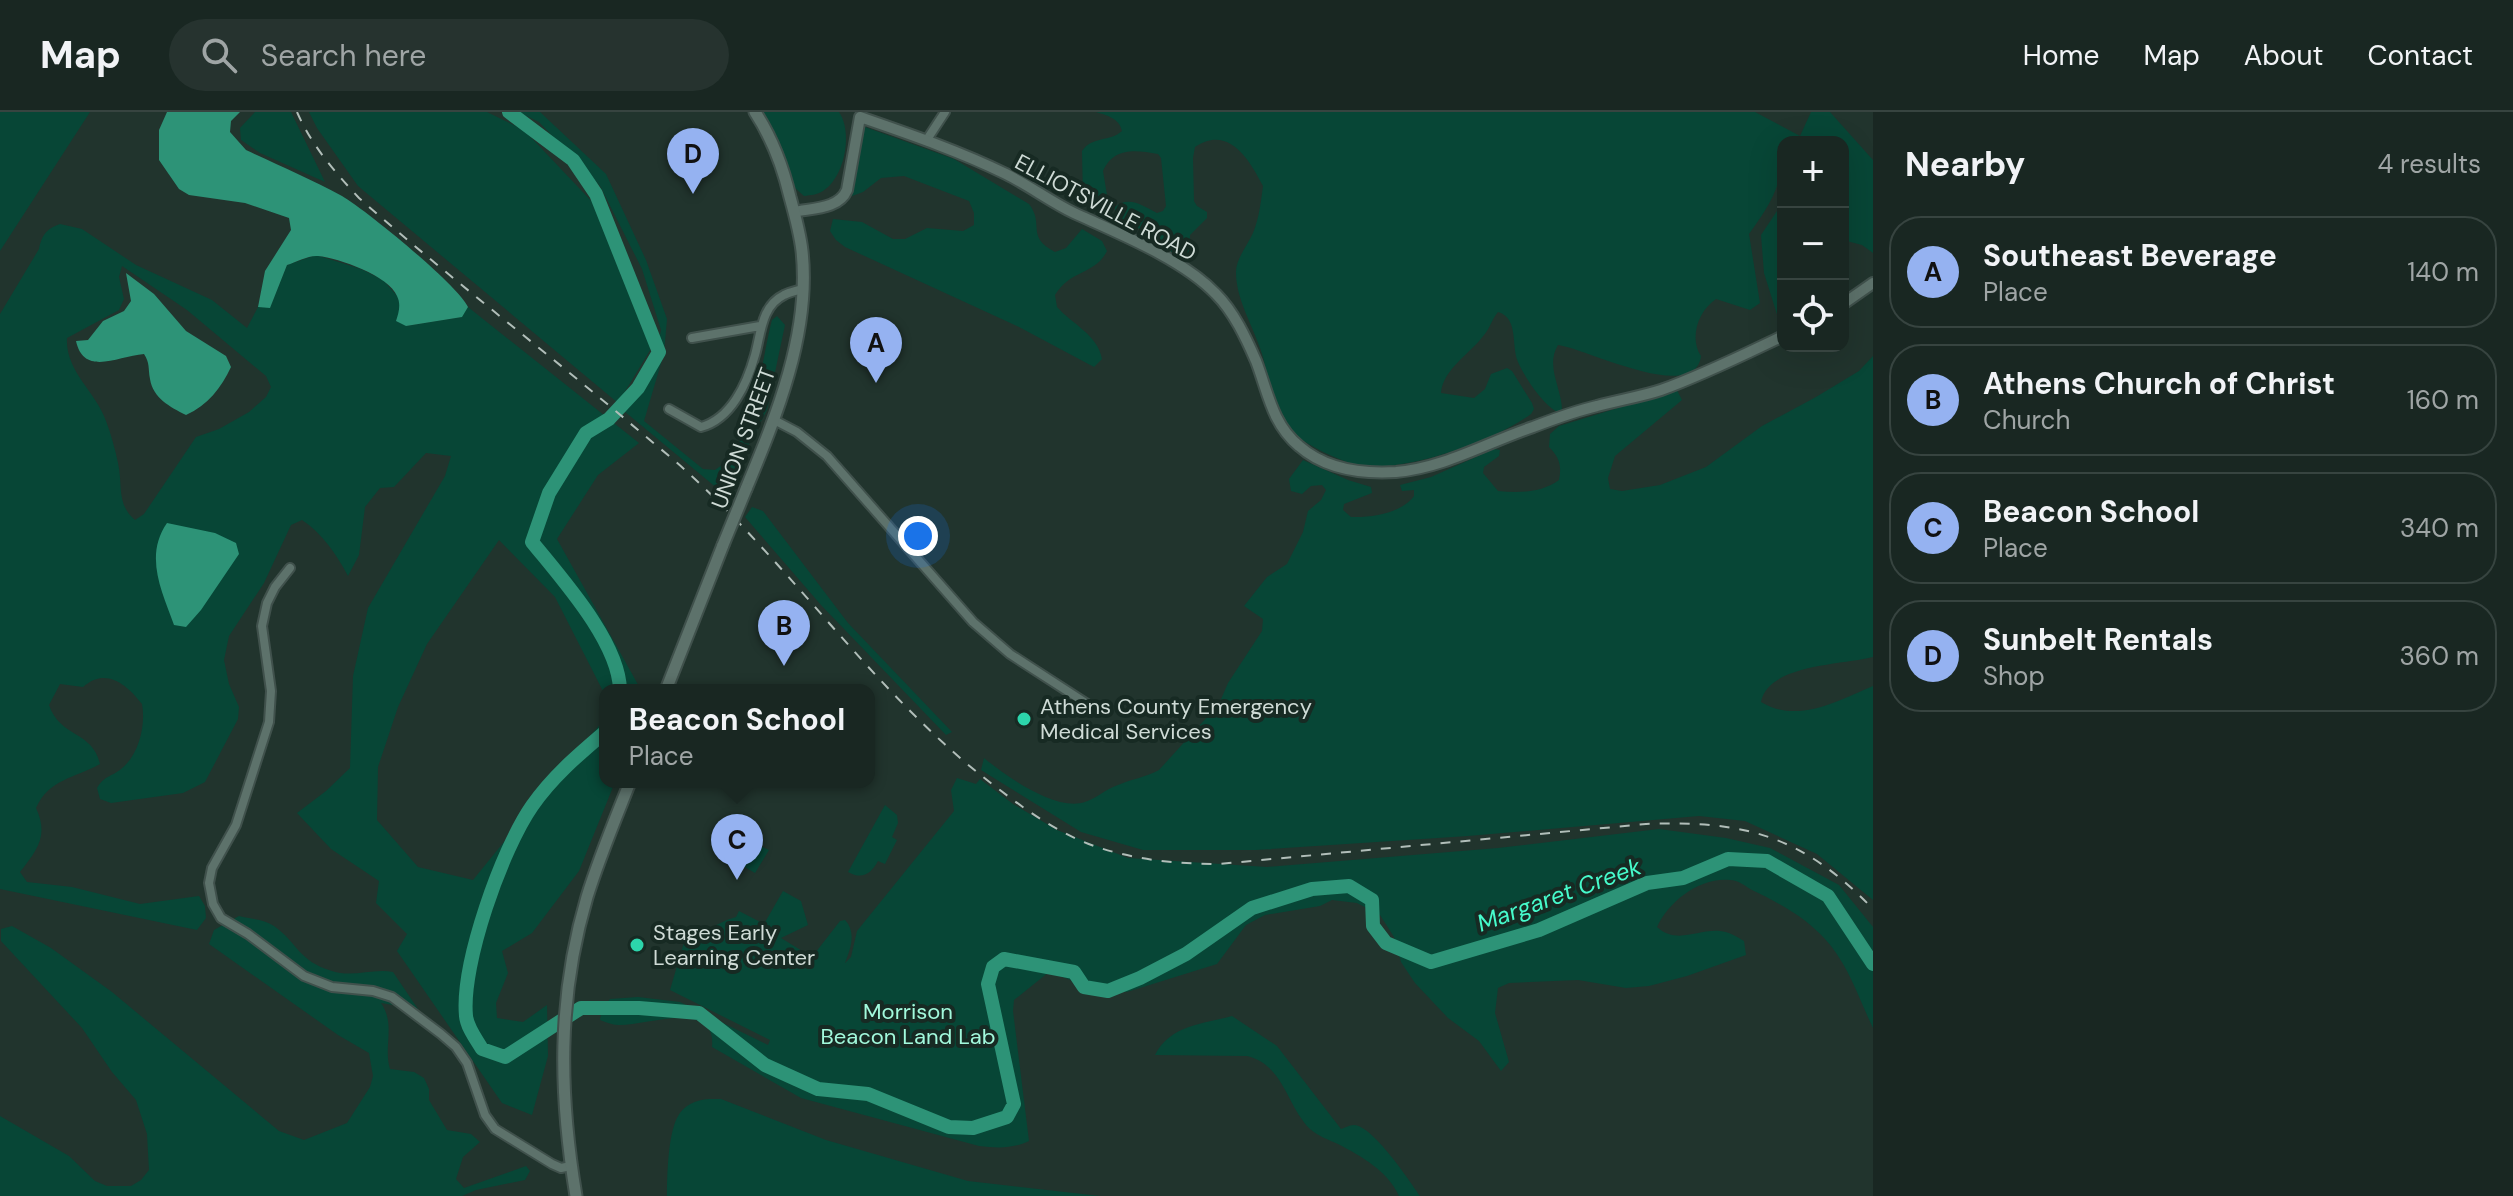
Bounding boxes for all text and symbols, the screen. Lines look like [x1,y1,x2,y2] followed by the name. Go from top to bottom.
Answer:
[169,19,729,91] search box
[40,30,121,80] text: Map
[197,33,241,77] icon: search
[261,36,426,75] text: Search here
[2023,37,2099,74] text: Home
[2143,37,2200,74] text: Map
[2244,37,2323,74] text: About
[2367,37,2473,74] text: Contact
[667,128,719,194] pin: D
[1777,136,1849,352] map controls
[1777,136,1849,208] button: +
[1905,142,2025,187] text: Nearby
[1010,147,1201,268] street label: ELLIOTSVILLE ROAD
[2377,147,2481,181] text: 4 results
[1777,208,1849,280] button: −
[1983,236,2277,275] text: Southeast Beverage
[1924,255,1942,289] text: A
[2407,255,2479,289] text: 140 m
[1983,275,2048,309] text: Place
[1777,280,1849,352] button: locate
[850,317,902,383] pin: A
[705,364,782,513] street label: UNION STREET
[1983,364,2335,403] text: Athens Church of Christ
[1925,383,1941,417] text: B
[2407,383,2479,417] text: 160 m
[1983,403,2070,437] text: Church
[1983,492,2199,531] text: Beacon School
[1923,511,1943,545] text: C
[2400,511,2479,545] text: 340 m
[898,516,938,556] your location
[1983,531,2048,565] text: Place
[758,600,810,666] pin: B
[1983,620,2213,659] text: Sunbelt Rentals
[1924,639,1942,673] text: D
[2399,639,2479,673] text: 360 m
[1983,659,2045,693] text: Shop
[599,684,875,788] popup
[1040,692,1312,746] place label: Athens County Emergency Medical Services
[629,700,845,739] text: Beacon School
[1015,710,1033,728] marker: Athens County Emergency Medical Services
[629,739,694,773] text: Place
[711,814,763,880] pin: C
[1472,850,1646,939] water label: Margaret Creek
[653,918,815,972] place label: Stages Early Learning Center
[628,936,646,954] marker: Stages Early Learning Center
[820,997,996,1051] park label: Morrison Beacon Land Lab

